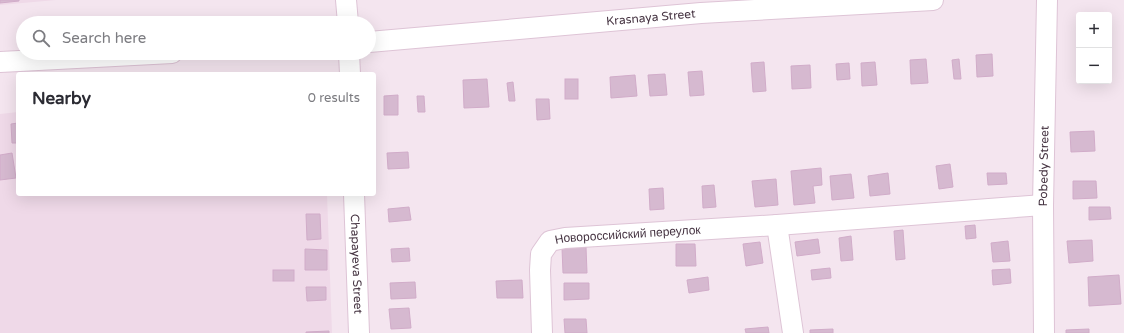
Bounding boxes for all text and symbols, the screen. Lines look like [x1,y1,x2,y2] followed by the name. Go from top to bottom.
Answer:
[606,6,697,28] street label: Krasnaya Street
[1076,12,1112,84] map controls
[1076,12,1112,48] button: +
[16,16,376,60] search box
[30,27,52,49] icon: search
[62,29,146,47] text: Search here
[1076,48,1112,84] button: −
[32,88,91,109] text: Nearby
[308,90,360,106] text: 0 results
[1036,125,1052,207] street label: Pobedy Street
[348,214,365,315] street label: Chapayeva Street
[554,223,702,247] street label: Новороссийский переулок

